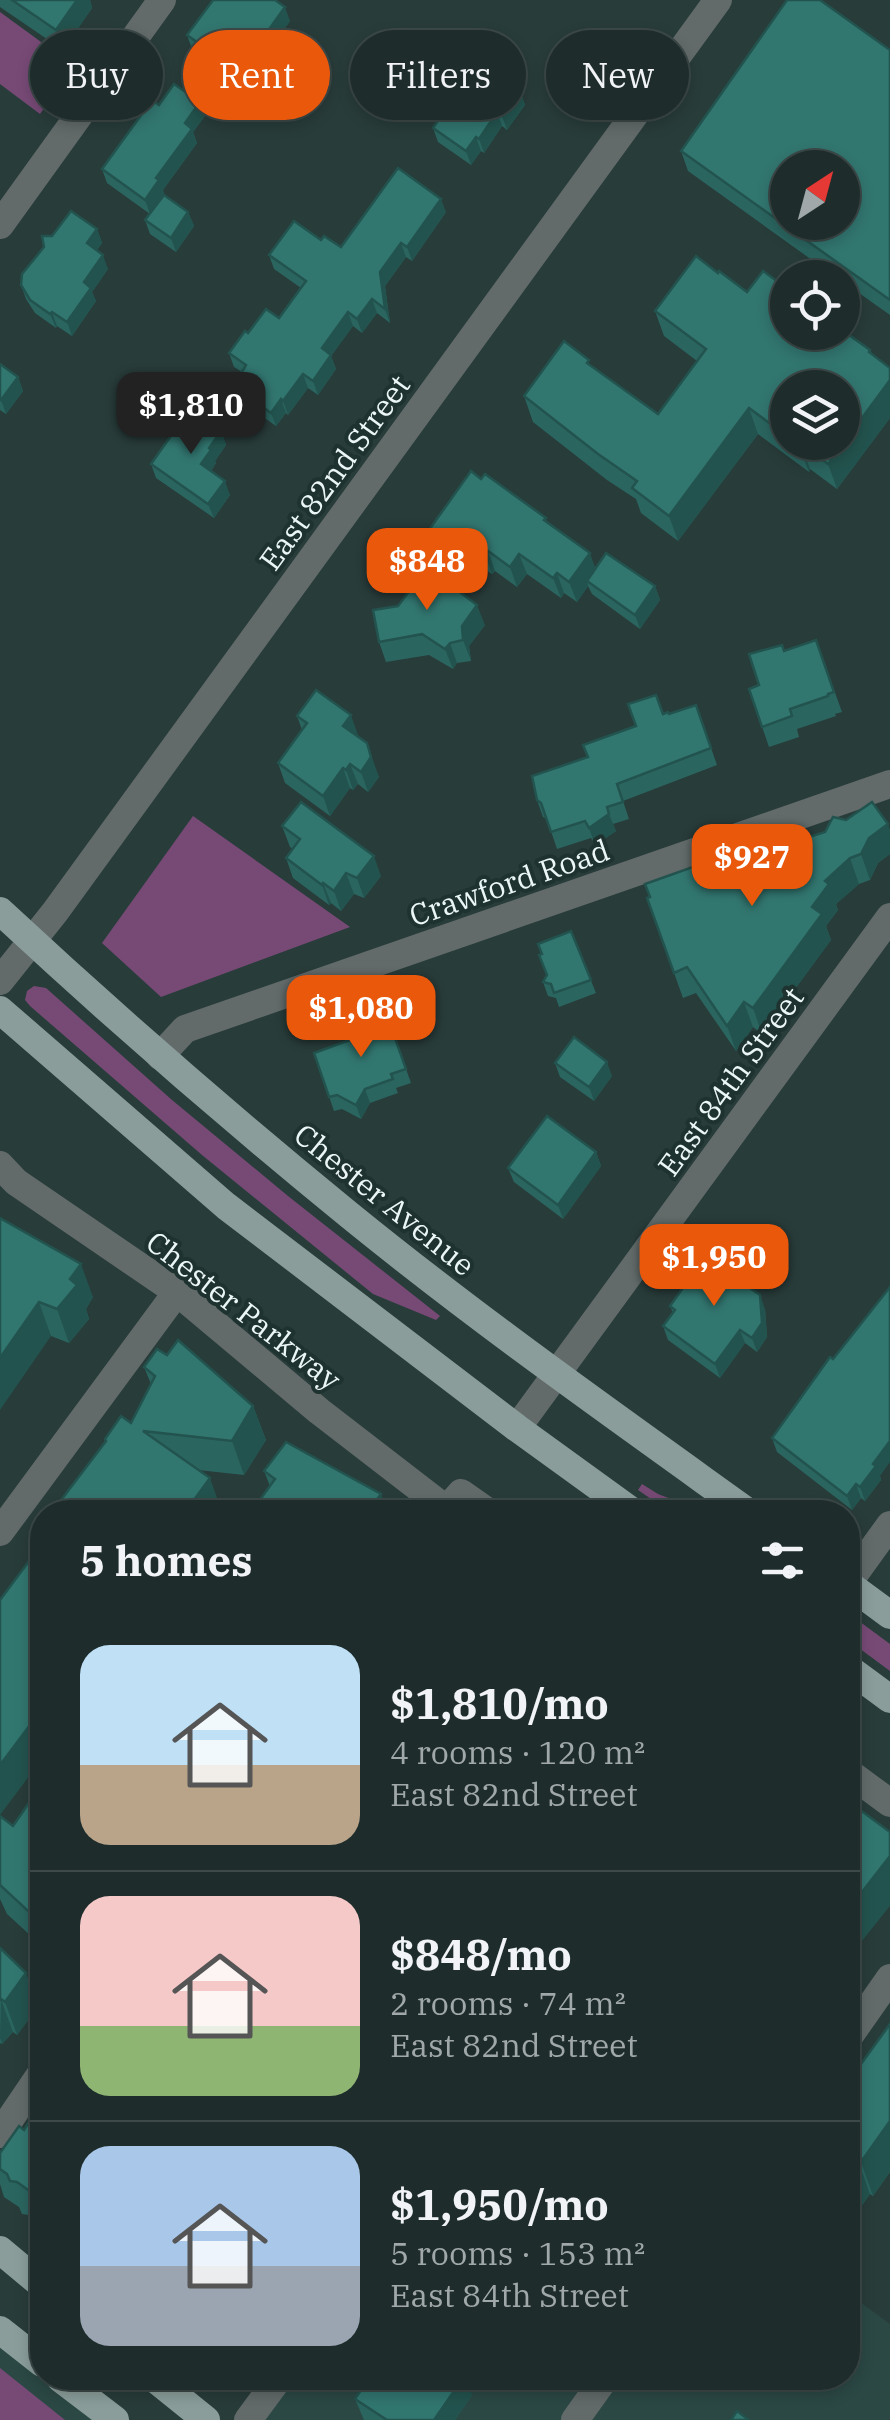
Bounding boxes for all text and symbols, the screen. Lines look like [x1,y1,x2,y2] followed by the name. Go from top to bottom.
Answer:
[30,30,163,120] chip: Buy
[183,30,330,120] chip: Rent
[350,30,526,120] chip: Filters
[546,30,689,120] chip: New
[770,150,860,240] north arrow
[770,150,860,460] map controls
[770,260,860,350] button: locate
[250,367,418,577] street label: East 82nd Street
[770,370,860,460] button: layers
[110,372,272,457] pin: $1,810
[139,383,243,425] text: $1,810
[368,528,486,613] pin: $848
[389,539,465,581] text: $848
[693,824,811,909] pin: $927
[404,830,614,934] street label: Crawford Road
[714,835,790,877] text: $927
[280,975,442,1060] pin: $1,080
[648,979,812,1183] street label: East 84th Street
[309,986,413,1028] text: $1,080
[287,1114,483,1284] street label: Chester Avenue
[139,1222,349,1398] street label: Chester Parkway
[633,1224,795,1309] pin: $1,950
[662,1235,766,1277] text: $1,950
[80,1533,253,1588] text: 5 homes
[755,1533,810,1588] icon: filters
[390,1676,609,1731] text: $1,810/mo
[160,1685,280,1805] icon: home
[390,1731,645,1773] text: 4 rooms · 120 m²
[390,1773,638,1815] text: East 82nd Street
[390,1927,572,1982] text: $848/mo
[160,1936,280,2056] icon: home
[390,1982,626,2024] text: 2 rooms · 74 m²
[390,2024,638,2066] text: East 82nd Street
[390,2177,609,2232] text: $1,950/mo
[160,2186,280,2306] icon: home
[390,2232,645,2274] text: 5 rooms · 153 m²
[390,2274,629,2316] text: East 84th Street

